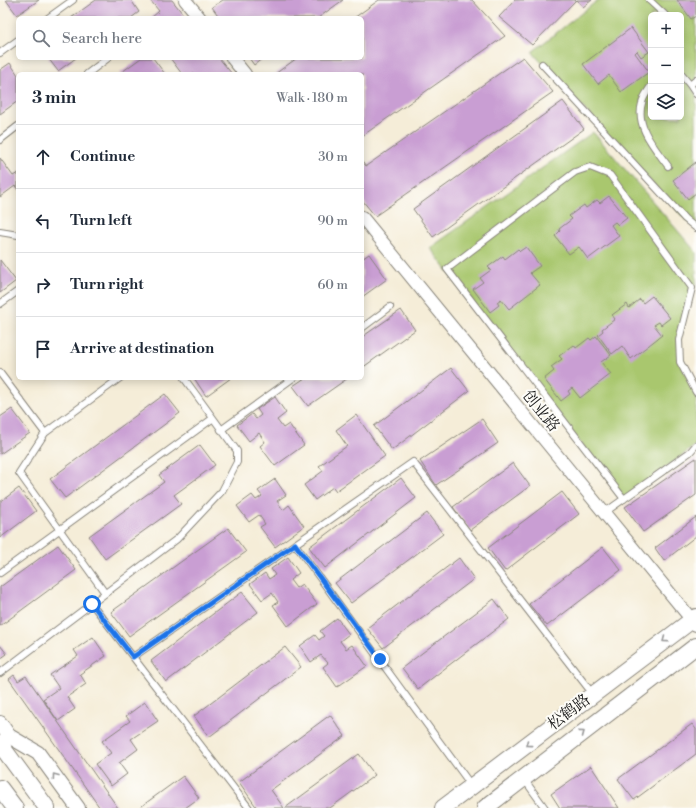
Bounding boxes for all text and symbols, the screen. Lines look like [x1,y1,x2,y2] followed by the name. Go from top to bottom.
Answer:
[648,12,684,120] map controls
[648,12,684,48] button: +
[16,16,364,60] search box
[30,27,52,49] icon: search
[62,29,142,48] text: Search here
[648,48,684,84] button: −
[648,84,684,120] button: layers
[32,87,76,109] text: 3 min
[276,90,348,106] text: Walk · 180 m
[32,146,54,168] icon: ahead
[70,147,135,166] text: Continue
[318,149,348,165] text: 30 m
[32,210,54,232] icon: left
[70,211,132,230] text: Turn left
[317,213,348,229] text: 90 m
[32,274,54,296] icon: right
[70,275,144,294] text: Turn right
[317,277,348,293] text: 60 m
[32,338,54,360] icon: arrive
[70,339,214,358] text: Arrive at destination
[518,386,564,436] street label: 创业路
[83,595,101,613] route start
[662,636,669,643] one-way arrow
[371,650,389,668] route end
[544,690,594,734] street label: 松鹤路
[578,731,585,738] one-way arrow
[525,739,532,746] one-way arrow
[53,774,60,781] one-way arrow

